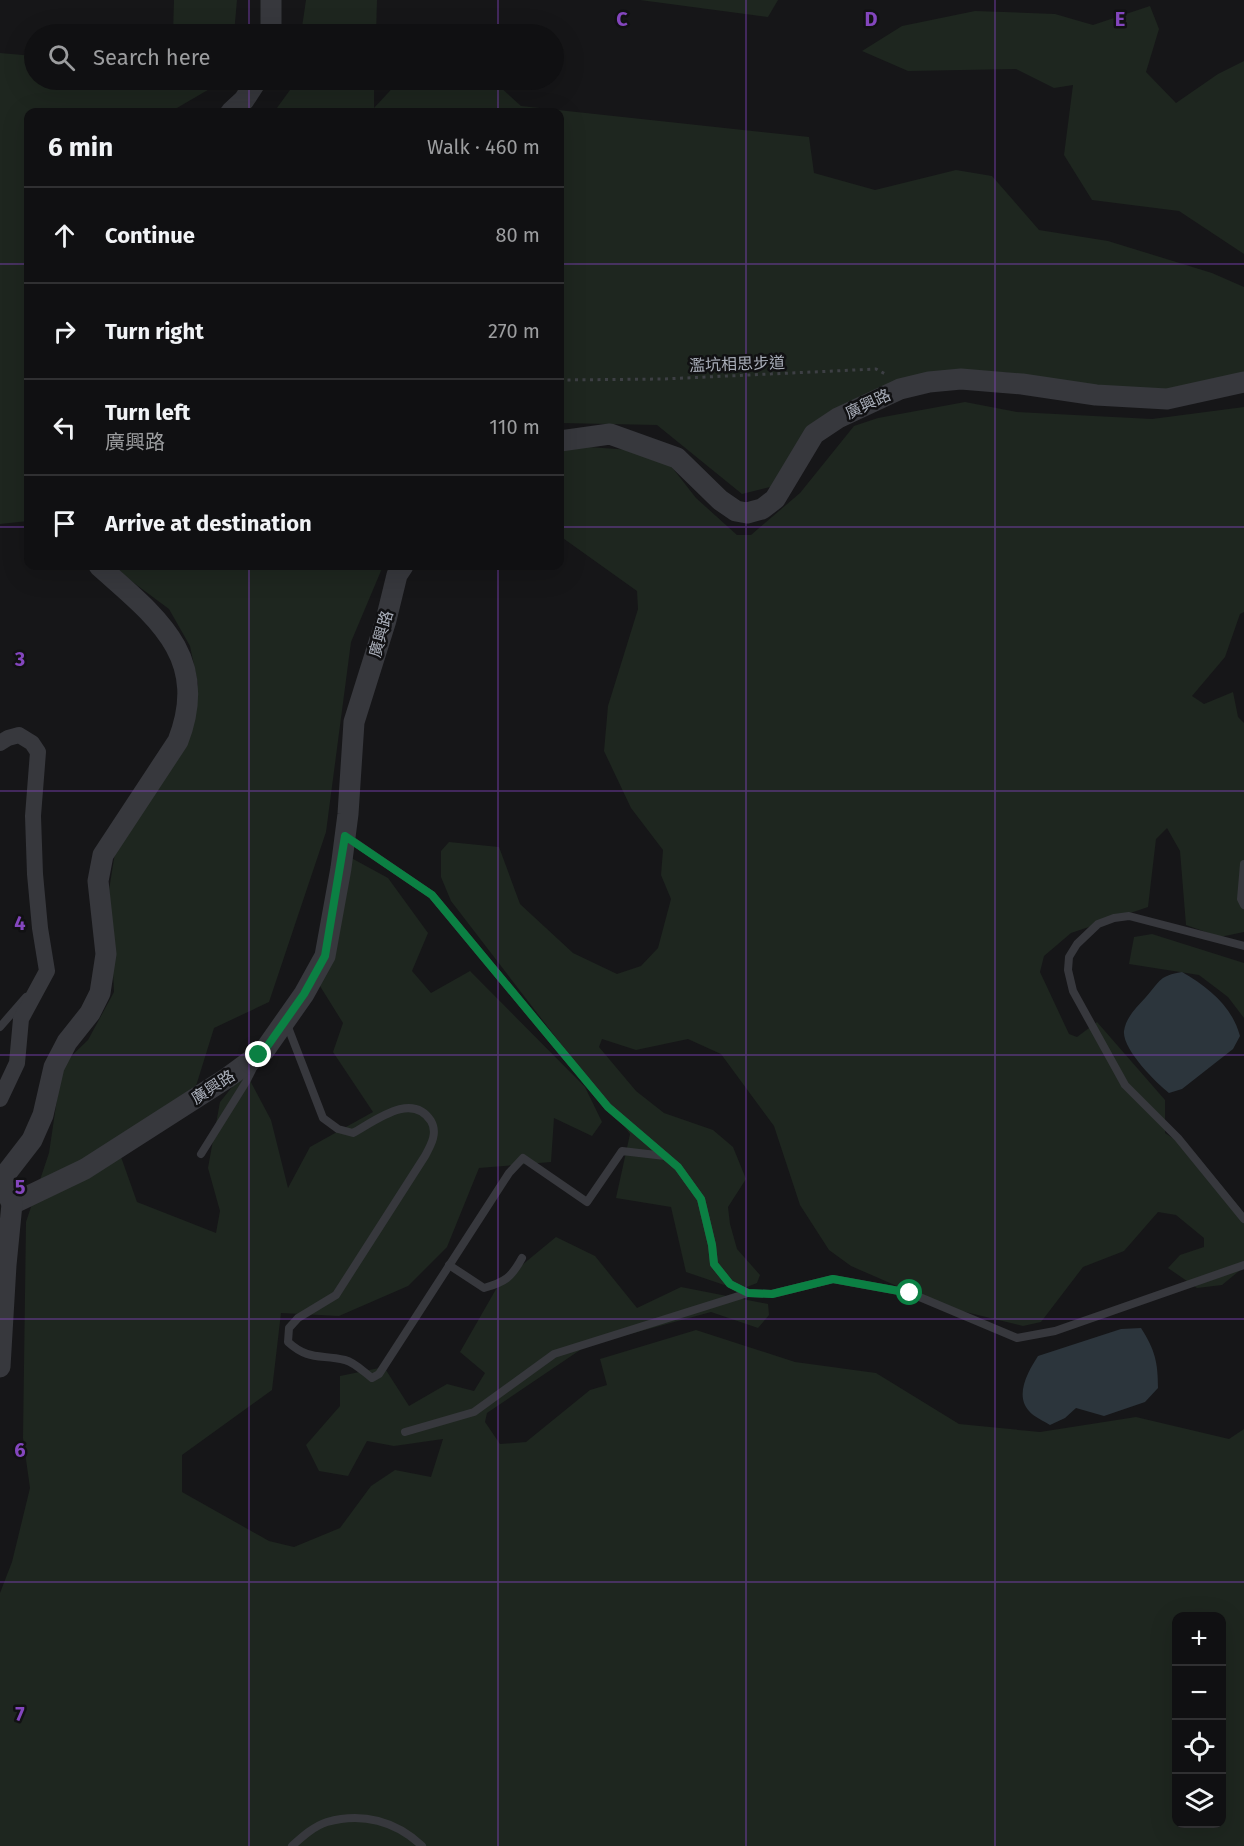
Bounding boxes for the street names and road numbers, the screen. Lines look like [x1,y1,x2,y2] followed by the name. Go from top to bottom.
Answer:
[689,353,785,375] street label: 濫坑相思步道
[842,385,894,423] street label: 廣興路
[365,608,397,660] street label: 廣興路
[188,1066,238,1108] street label: 廣興路

